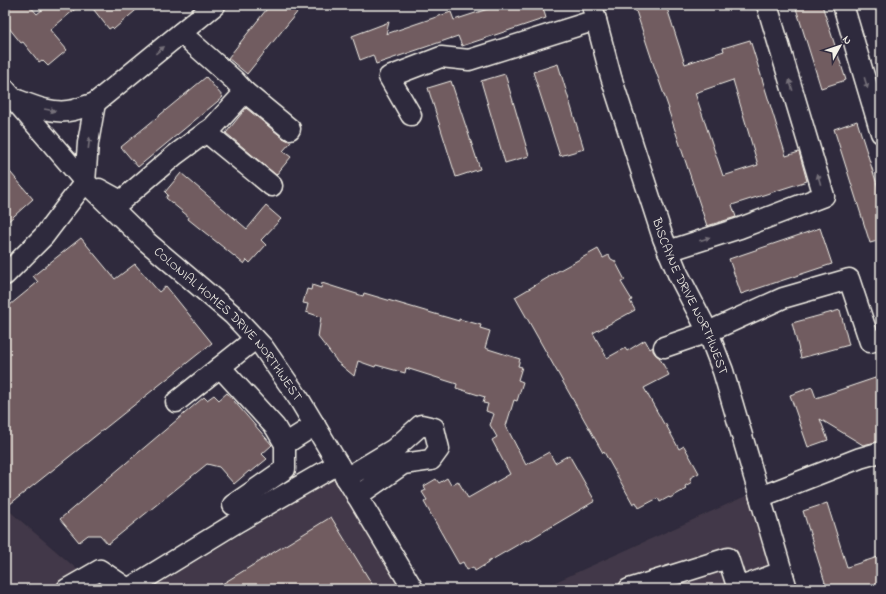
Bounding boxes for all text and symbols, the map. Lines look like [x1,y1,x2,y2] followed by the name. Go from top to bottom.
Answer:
[820,26,860,66] north arrow
[838,32,855,48] text: N
[154,46,165,55] one-way arrow
[863,77,869,89] one-way arrow
[788,78,794,90] one-way arrow
[44,107,56,113] one-way arrow
[85,137,92,149] one-way arrow
[816,173,822,185] one-way arrow
[647,214,733,378] street label: BISCAYNE DRIVE NORTHWEST
[700,236,712,242] one-way arrow
[150,242,307,405] street label: COLONIAL HOMES DRIVE NORTHWEST

